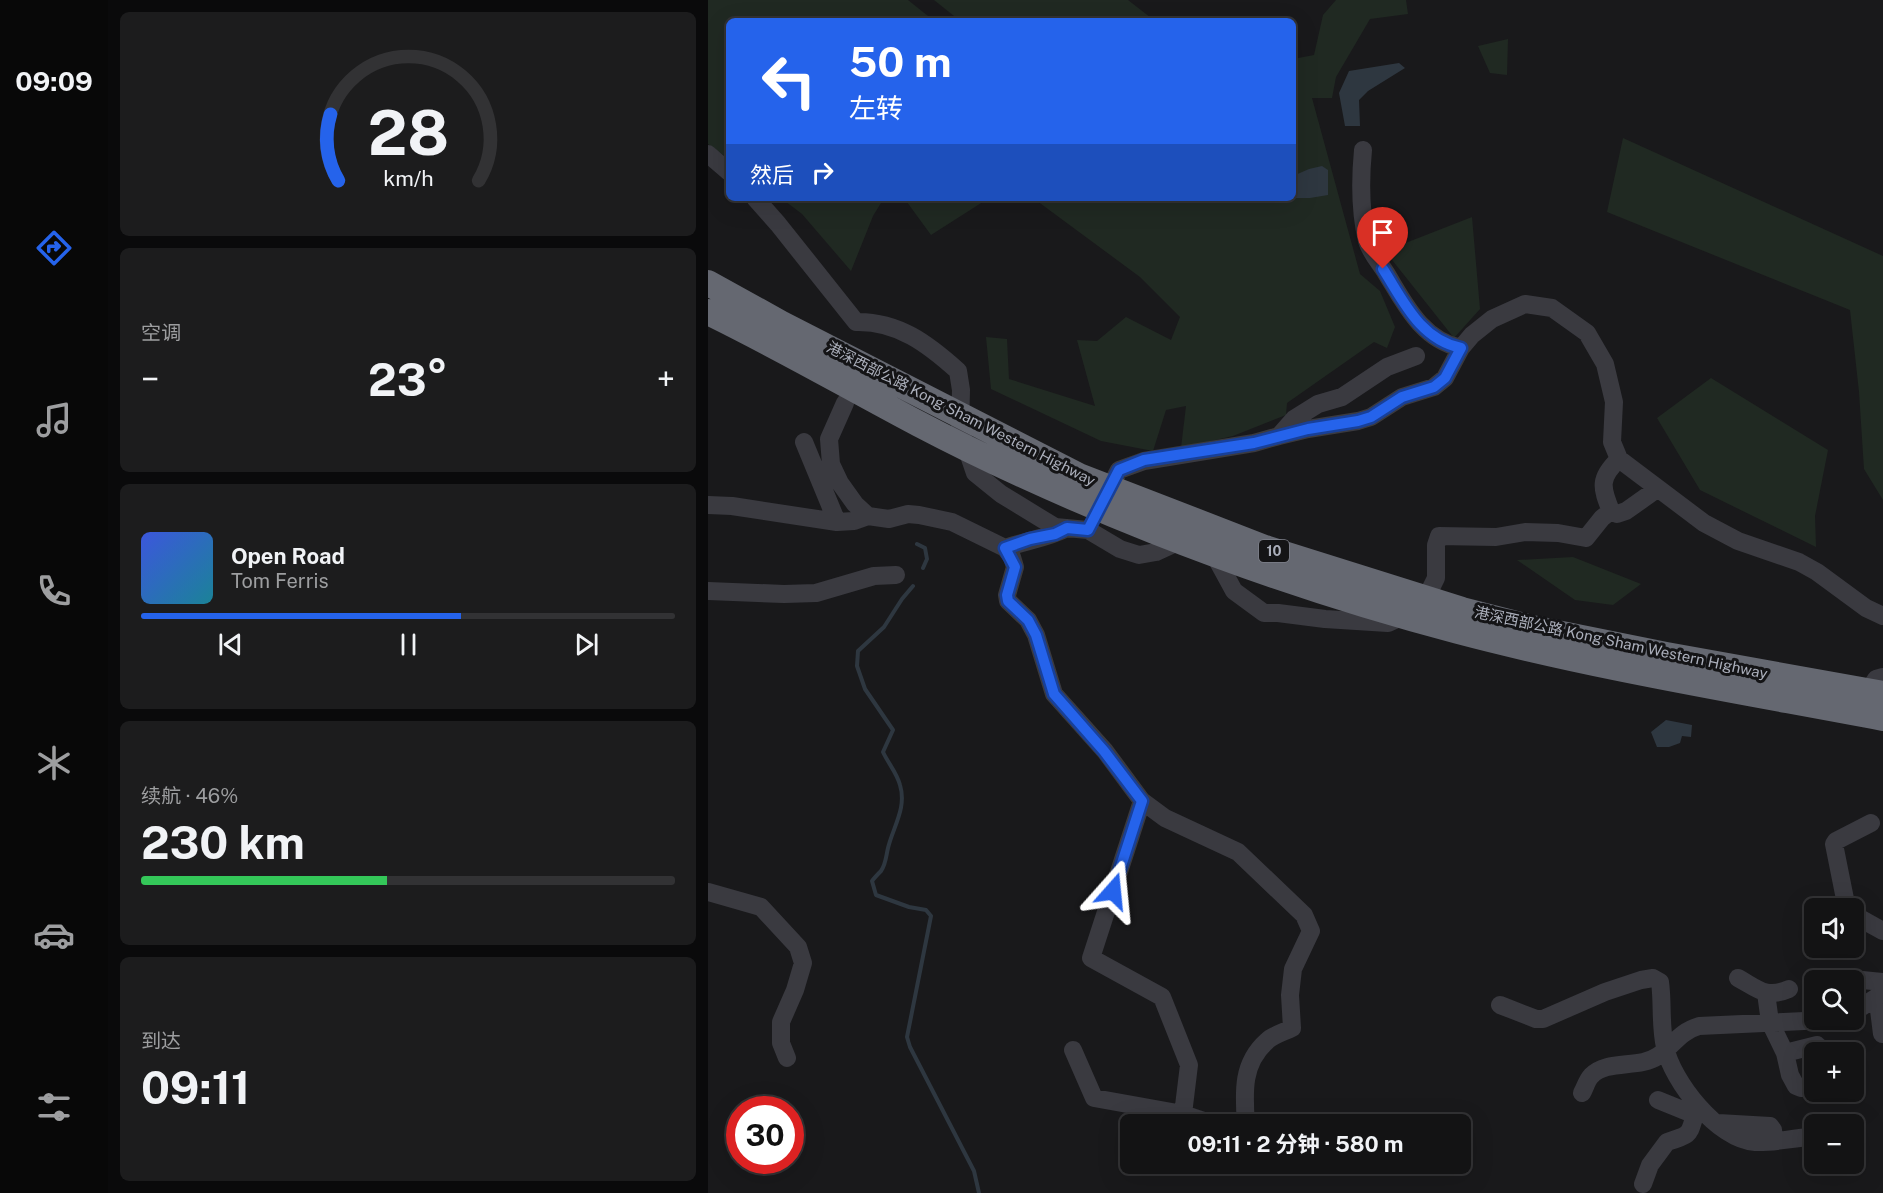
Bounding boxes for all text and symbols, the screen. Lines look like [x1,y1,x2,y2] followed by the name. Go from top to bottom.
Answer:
[849,37,952,86] text: 50 m
[750,42,828,120] icon: left
[15,65,93,97] text: 09:09
[849,92,903,124] text: 左转
[367,96,449,169] text: 28
[806,156,839,189] icon: right
[750,162,794,188] text: 然后
[383,166,433,191] text: km/h
[1357,207,1408,269] pin
[1366,216,1399,249] icon: arrive
[33,227,75,269] icon: directions
[141,321,181,345] text: 空调
[824,338,1098,489] street label: 港深西部公路 Kong Sham Western Highway
[368,353,448,406] text: 23°
[141,360,159,398] text: −
[657,360,675,398] text: +
[33,399,75,441] icon: music
[1259,540,1289,562] road number: 10
[231,543,345,569] text: Open Road
[231,569,329,593] text: Tom Ferris
[33,570,75,612] icon: phone
[1473,603,1769,682] street label: 港深西部公路 Kong Sham Western Highway
[214,628,247,661] icon: previous
[392,628,425,661] icon: pause
[570,628,603,661] icon: next
[33,742,75,784] icon: climate
[141,784,238,808] text: 续航 · 46%
[141,816,305,869] text: 230 km
[1081,859,1145,923] position arrow
[1804,898,1864,1174] map controls
[1804,898,1864,958] button: sound
[33,914,75,956] icon: car
[1804,970,1864,1030] button: search
[141,1029,181,1053] text: 到达
[1804,1042,1864,1102] button: +
[141,1061,250,1114] text: 09:11
[33,1086,75,1128] icon: filters
[726,1096,804,1174] speed limit sign: 30
[1804,1114,1864,1174] button: −
[1188,1131,1403,1157] text: 09:11 · 2 分钟 · 580 m

